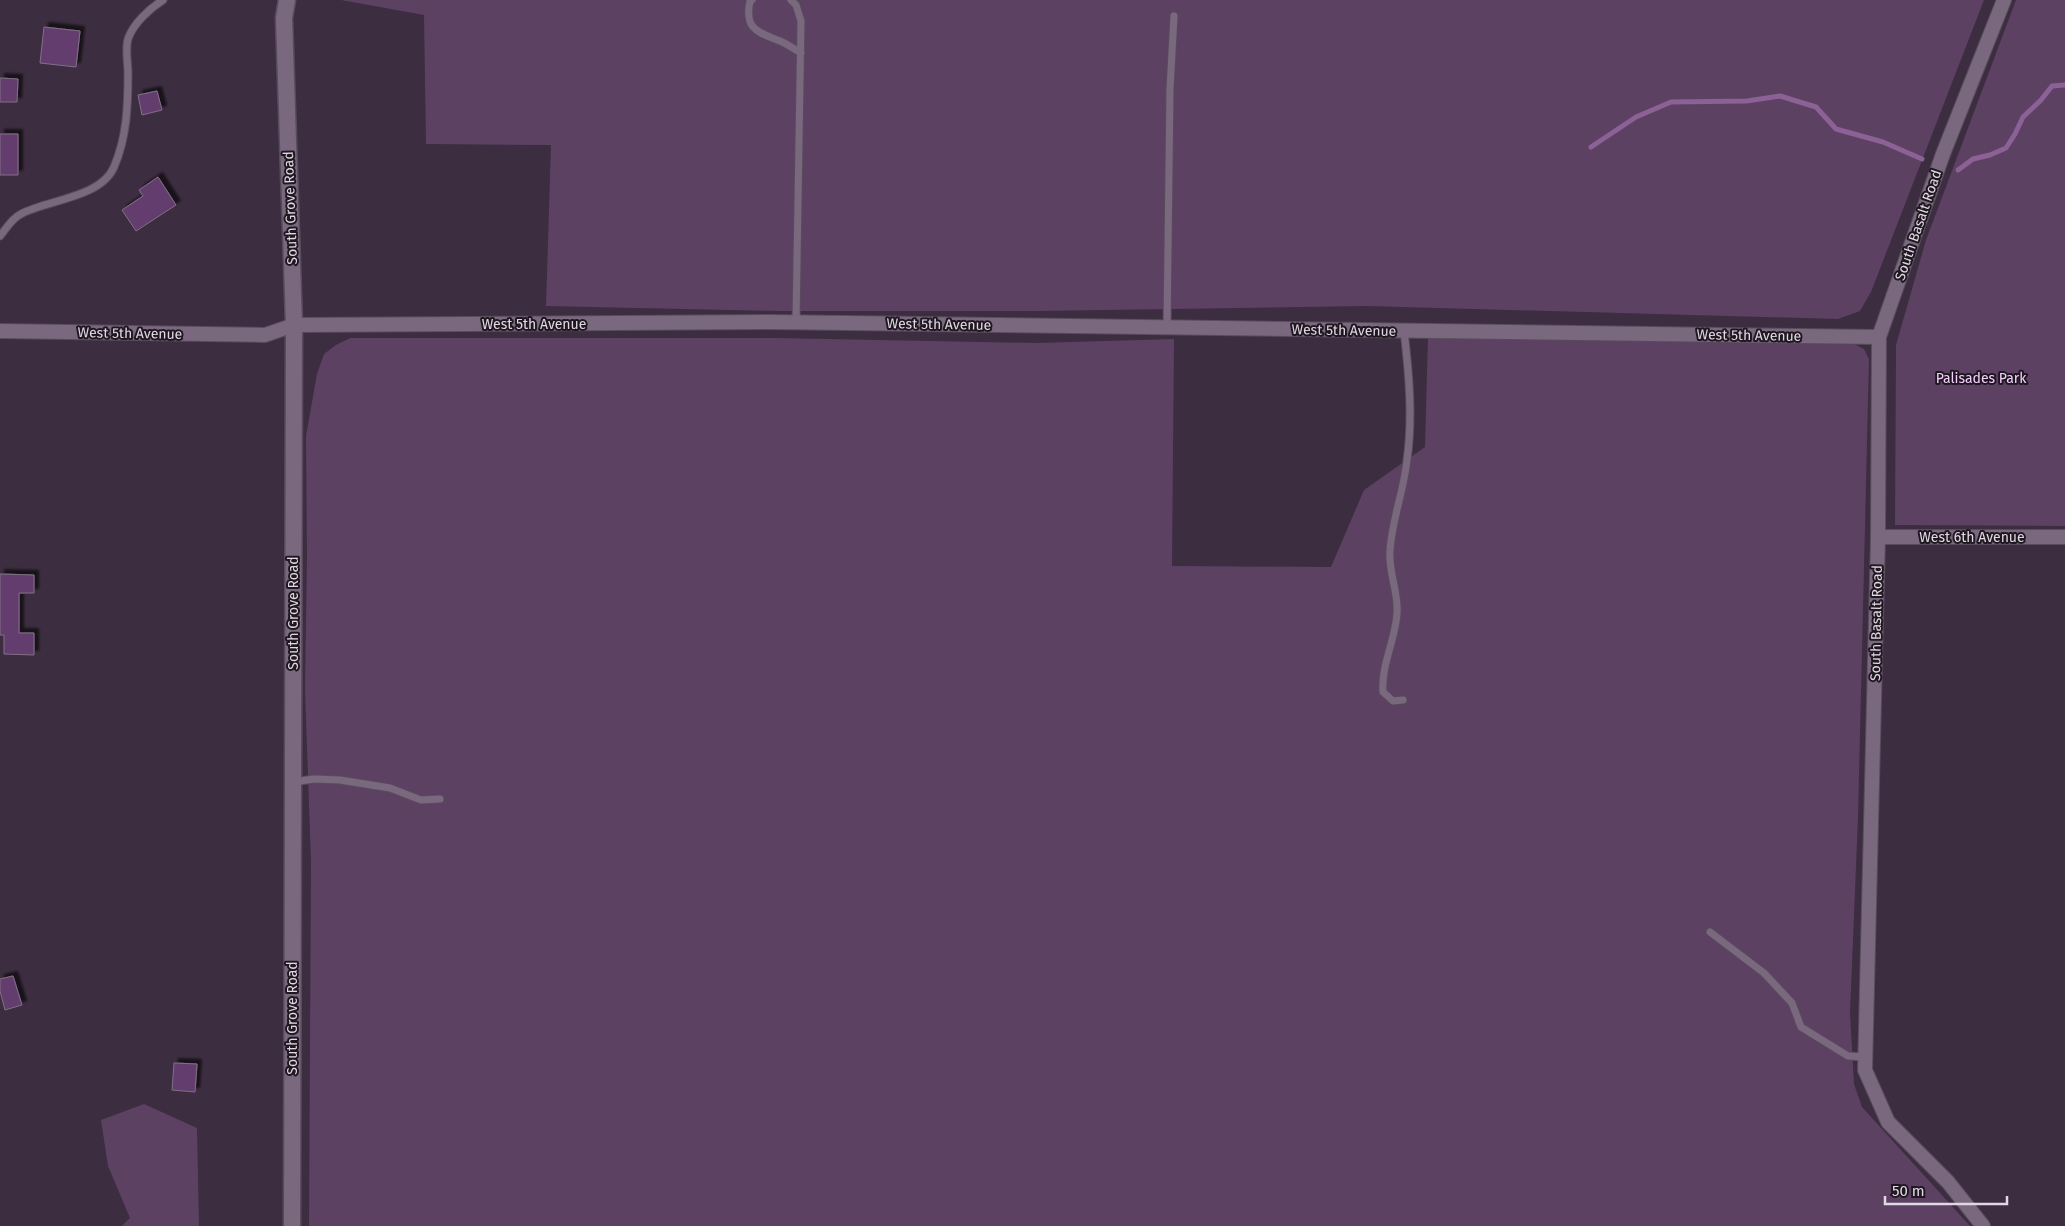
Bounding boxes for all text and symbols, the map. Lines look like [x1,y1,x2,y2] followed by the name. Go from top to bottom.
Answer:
[280,151,301,265] street label: South Grove Road
[1892,168,1945,283] street label: South Basalt Road
[886,315,991,334] street label: West 5th Avenue
[482,316,586,333] street label: West 5th Avenue
[1291,321,1396,340] street label: West 5th Avenue
[77,324,182,343] street label: West 5th Avenue
[1696,326,1801,345] street label: West 5th Avenue
[1936,370,2027,387] park label: Palisades Park
[1919,529,2025,546] street label: West 6th Avenue
[285,556,302,670] street label: South Grove Road
[1867,565,1886,681] street label: South Basalt Road
[284,961,301,1075] street label: South Grove Road
[1885,1174,2008,1206] scale bar
[1892,1182,1925,1200] text: 50 m

